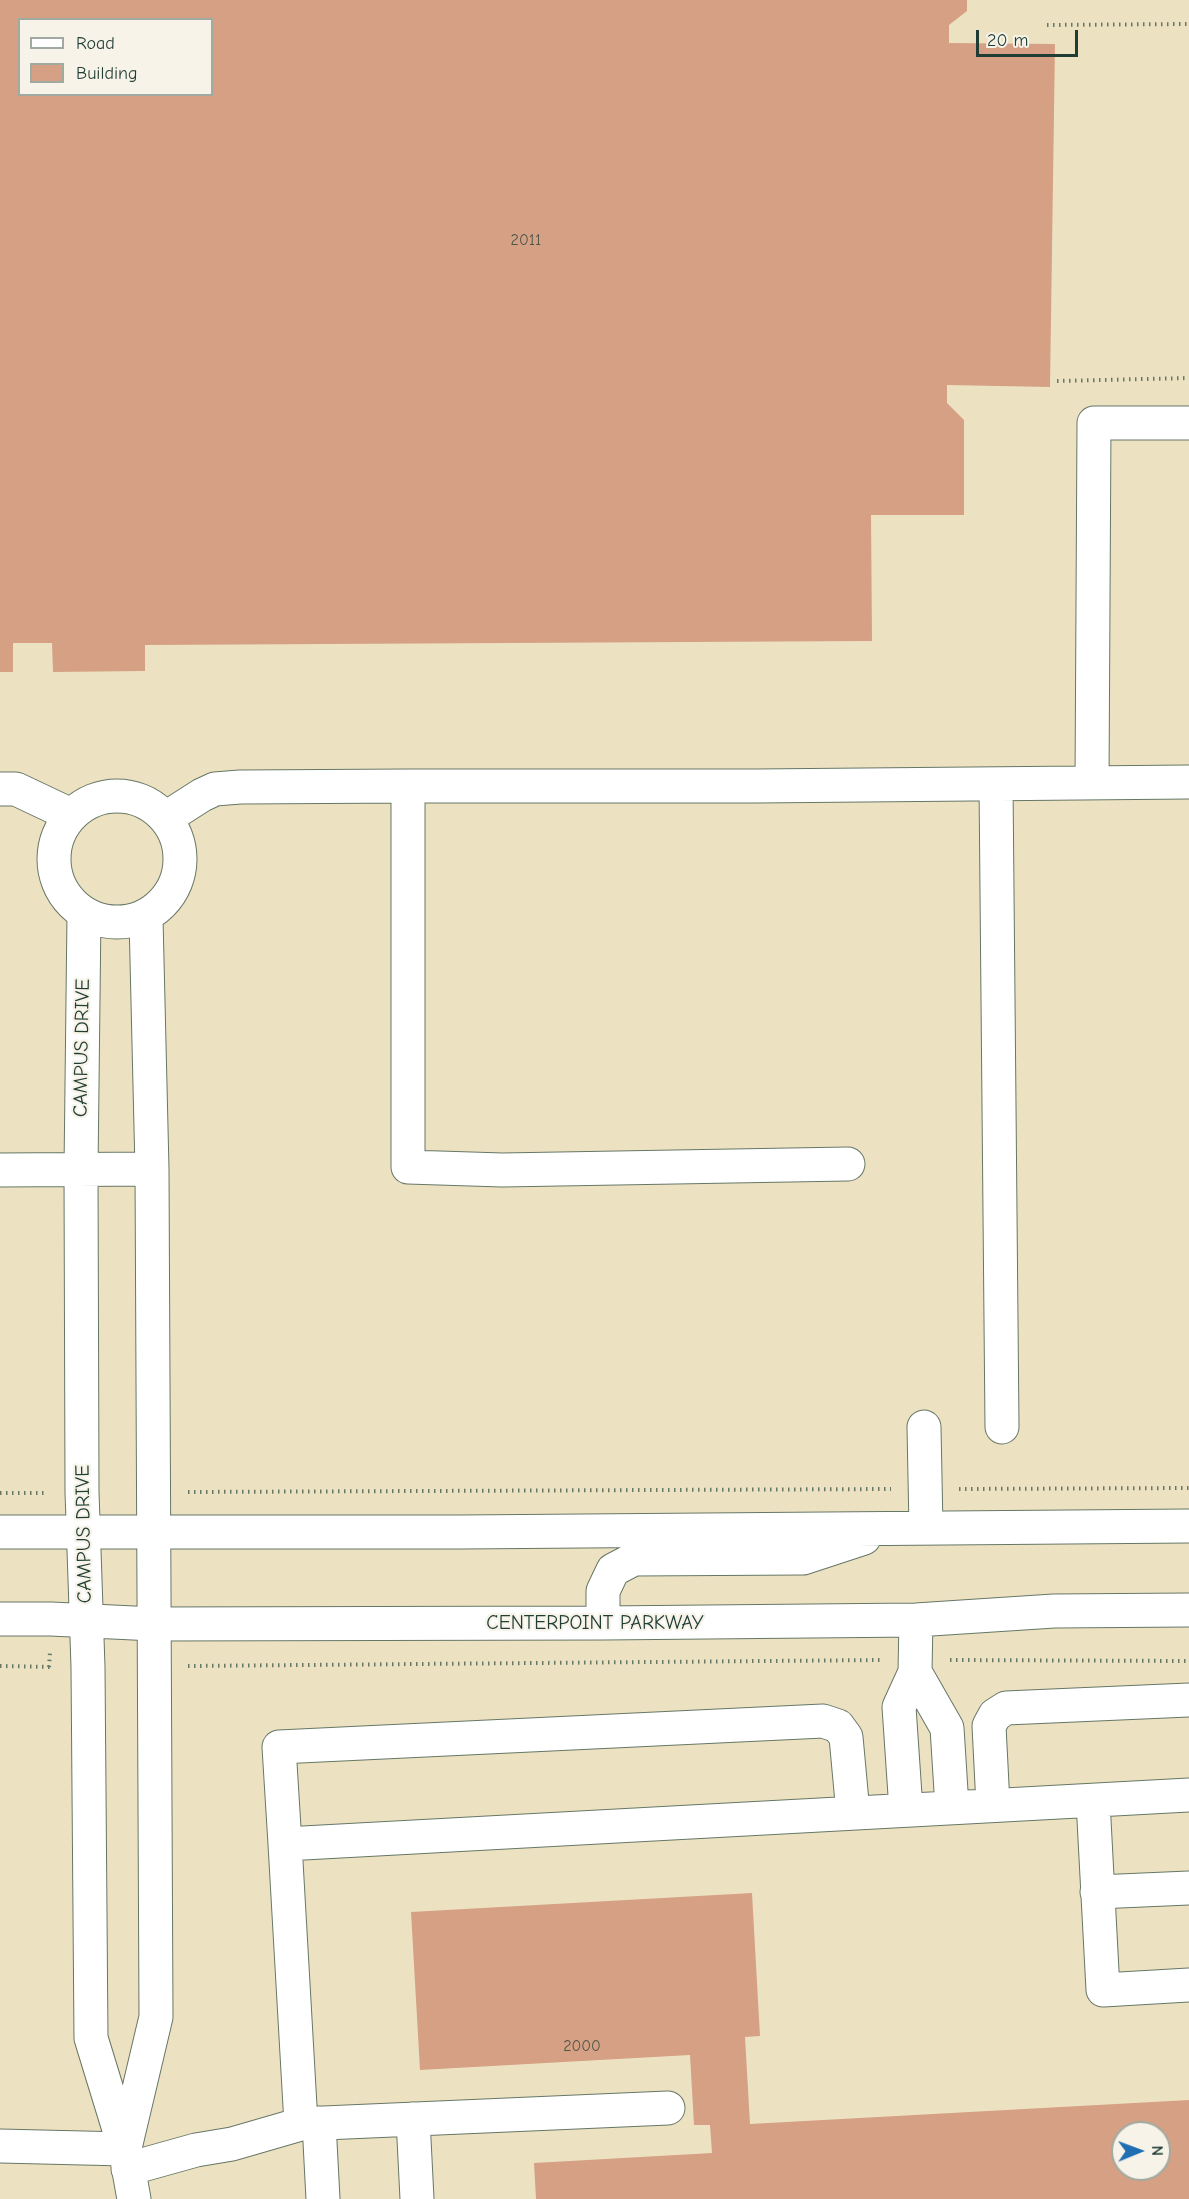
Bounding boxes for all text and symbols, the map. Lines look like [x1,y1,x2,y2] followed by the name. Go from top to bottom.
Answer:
[18,18,213,96] legend
[979,18,1081,56] scale bar
[987,30,1028,51] text: 20 m
[76,33,115,54] text: Road
[76,63,138,84] text: Building
[511,230,541,250] house number: 2011
[69,979,95,1117] street label: CAMPUS DRIVE
[71,1465,97,1603] street label: CAMPUS DRIVE
[486,1611,704,1635] street label: CENTERPOINT PARKWAY
[563,2036,601,2056] house number: 2000
[1111,2121,1171,2181] north arrow
[1148,2145,1166,2156] text: N

